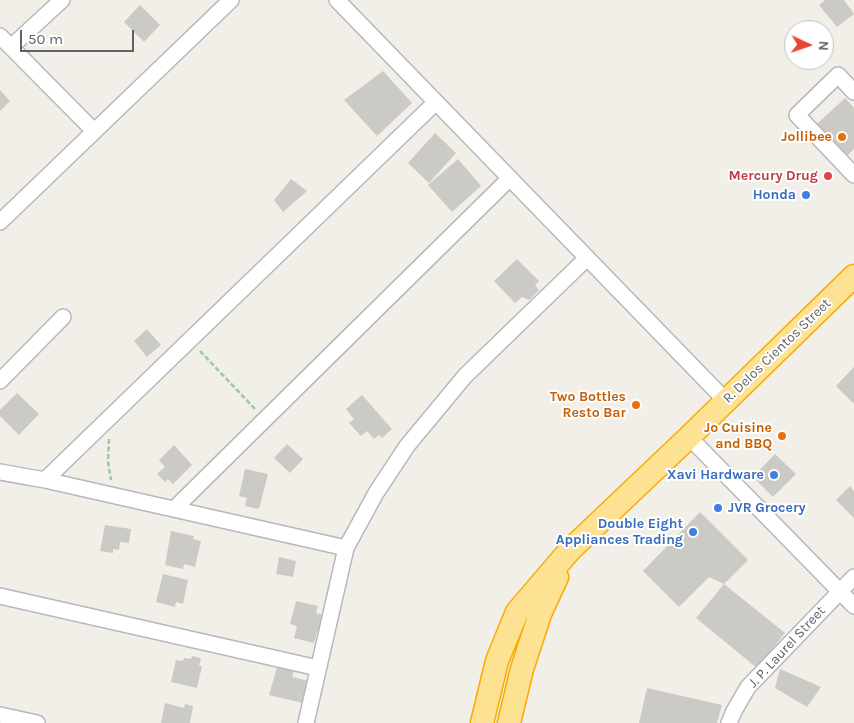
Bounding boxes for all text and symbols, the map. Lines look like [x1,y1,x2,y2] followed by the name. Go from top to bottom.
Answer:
[22,20,136,52] scale bar
[784,20,834,70] north arrow
[28,30,63,48] text: 50 m
[815,40,832,51] text: N
[781,129,832,145] place label: Jollibee
[836,131,848,143] marker: Jollibee
[729,168,818,184] place label: Mercury Drug
[822,170,834,182] marker: Mercury Drug
[753,187,796,203] place label: Honda
[800,189,812,201] marker: Honda
[720,295,834,407] street label: R. Delos Cientos Street
[550,389,626,422] place label: Two Bottles Resto Bar
[630,399,642,411] marker: Two Bottles Resto Bar
[704,420,772,452] place label: Jo Cuisine and BBQ
[776,430,788,442] marker: Jo Cuisine and BBQ
[667,467,764,483] place label: Xavi Hardware
[768,469,780,481] marker: Xavi Hardware
[728,500,805,516] place label: JVR Grocery
[712,502,724,514] marker: JVR Grocery
[556,516,683,548] place label: Double Eight Appliances Trading
[687,526,699,538] marker: Double Eight Appliances Trading
[745,603,829,691] street label: J. P. Laurel Street

